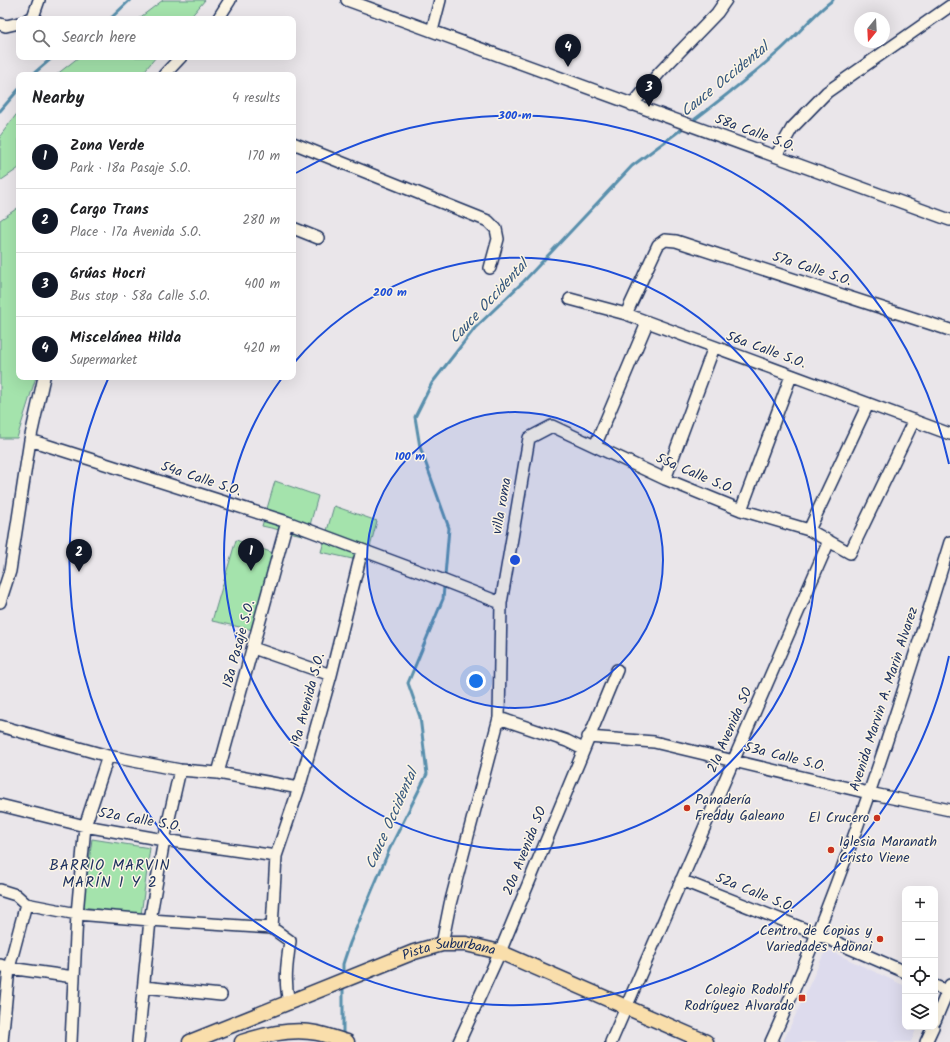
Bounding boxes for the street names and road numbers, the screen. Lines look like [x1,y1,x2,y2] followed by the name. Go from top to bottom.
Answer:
[712,108,798,158] street label: 58a Calle S.O.
[769,246,855,292] street label: 57a Calle S.O.
[723,325,809,375] street label: 56a Calle S.O.
[652,448,738,500] street label: 55a Calle S.O.
[158,456,244,502] street label: 54a Calle S.O.
[486,476,518,536] street label: villa roma
[217,598,261,690] street label: 18a Pasaje S.O.
[844,604,924,794] street label: Avenida Marvin A. Marin Alvarez
[285,650,331,750] street label: 19a Avenida S.O.
[701,683,759,776] street label: 21a Avenida SO
[742,736,828,778] street label: 53a Calle S.O.
[97,802,183,838] street label: 52a Calle S.O.
[497,803,553,899] street label: 20a Avenida SO
[712,867,798,919] street label: 52a Calle S.O.
[399,933,498,967] street label: Pista Suburbana

